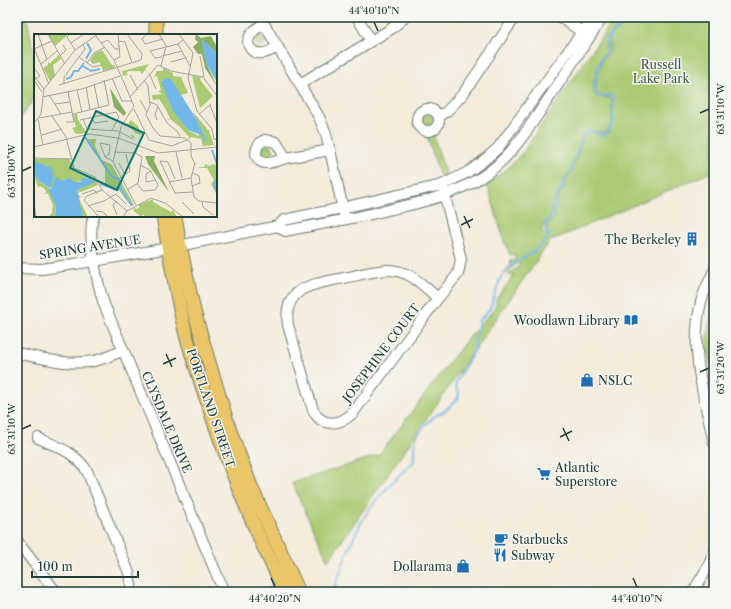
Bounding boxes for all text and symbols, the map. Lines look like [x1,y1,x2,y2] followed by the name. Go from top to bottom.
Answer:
[349,4,399,17] text: 44°40'10"N
[34,34,217,217] inset map
[633,57,690,86] park label: Russell Lake Park
[714,82,727,135] text: 63°31'10"W
[5,143,18,198] text: 63°31'00"W
[684,231,700,247] building icon: The Berkeley
[38,232,142,262] street label: SPRING AVENUE
[605,232,681,247] place label: The Berkeley
[338,301,423,407] street label: JOSEPHINE COURT
[623,312,639,328] library icon: Woodlawn Library
[513,313,620,328] place label: Woodlawn Library
[714,340,727,395] text: 63°31'20"W
[183,346,239,470] street label: PORTLAND STREET
[139,369,195,475] street label: CLYSDALE DRIVE
[579,372,595,388] shop icon: NSLC
[598,373,632,388] place label: NSLC
[5,402,18,455] text: 63°31'10"W
[554,460,617,489] place label: Atlantic Superstore
[536,466,552,482] supermarket icon: Atlantic Superstore
[493,531,509,547] cafe icon: Starbucks
[512,532,568,547] place label: Starbucks
[492,547,508,563] restaurant icon: Subway
[511,548,555,563] place label: Subway
[32,553,138,579] scale bar
[455,558,471,574] shop icon: Dollarama
[38,559,73,574] text: 100 m
[393,559,453,574] place label: Dollarama
[249,592,301,605] text: 44°40'20"N
[612,592,662,605] text: 44°40'10"N

